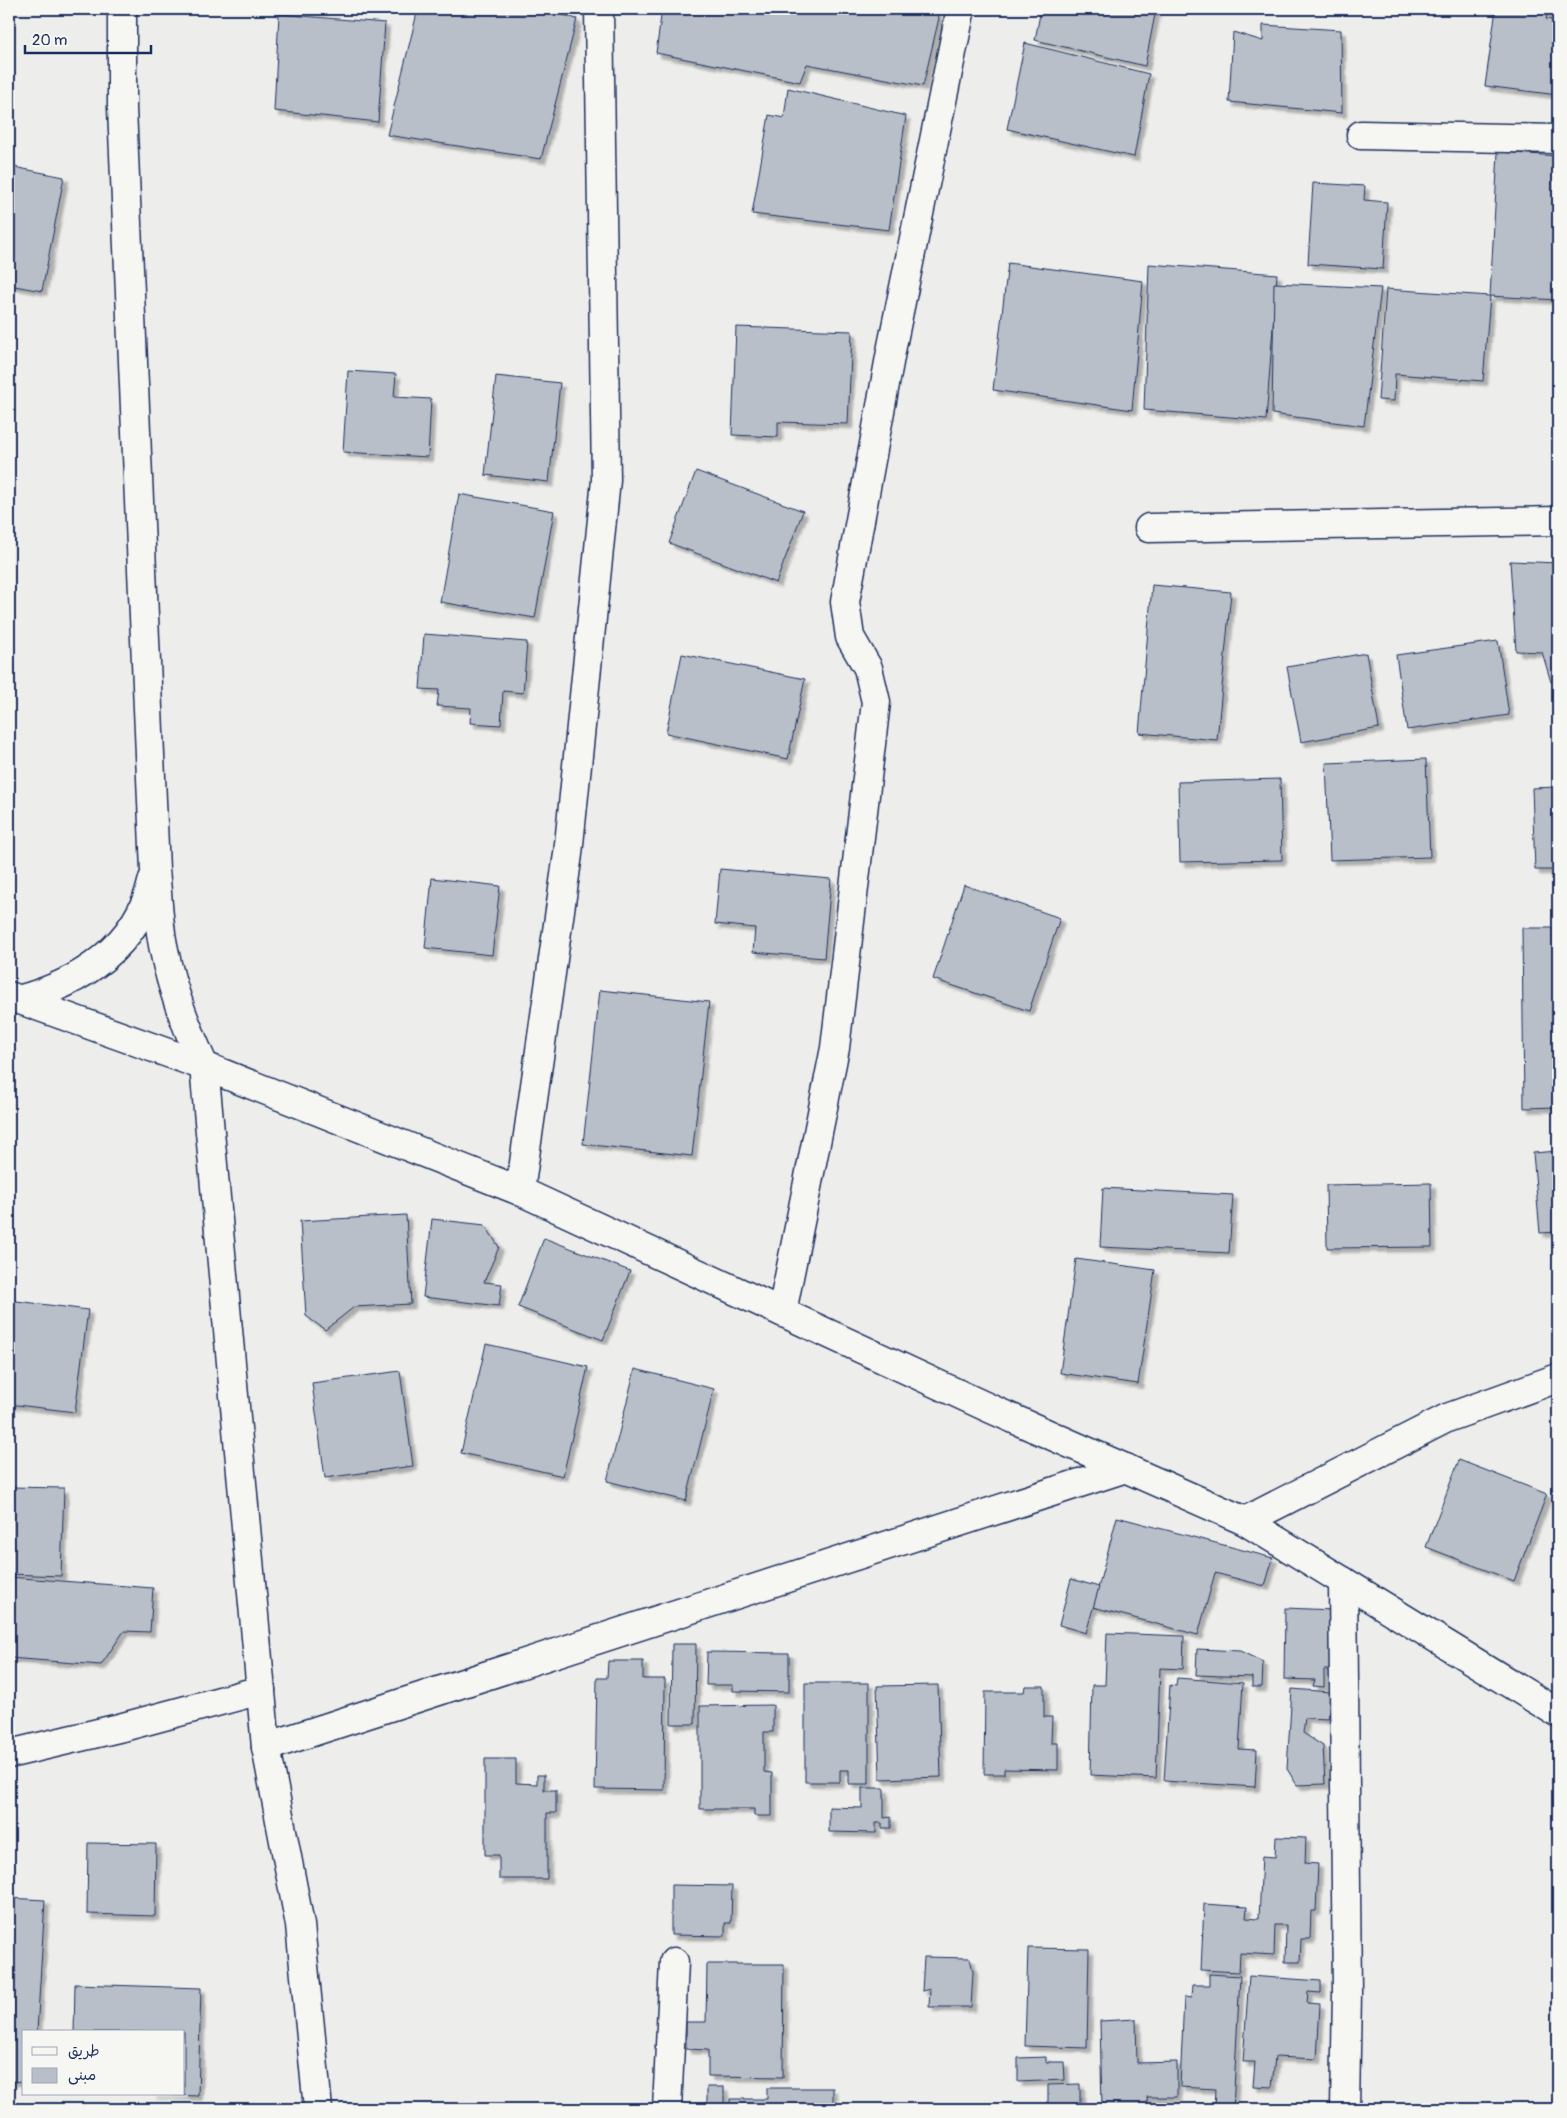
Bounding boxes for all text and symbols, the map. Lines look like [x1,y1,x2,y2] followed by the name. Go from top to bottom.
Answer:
[25,22,151,54] scale bar
[32,31,67,50] text: 20 m
[22,2030,185,2096] legend
[68,2042,100,2061] text: طريق
[68,2066,96,2085] text: مبنى

